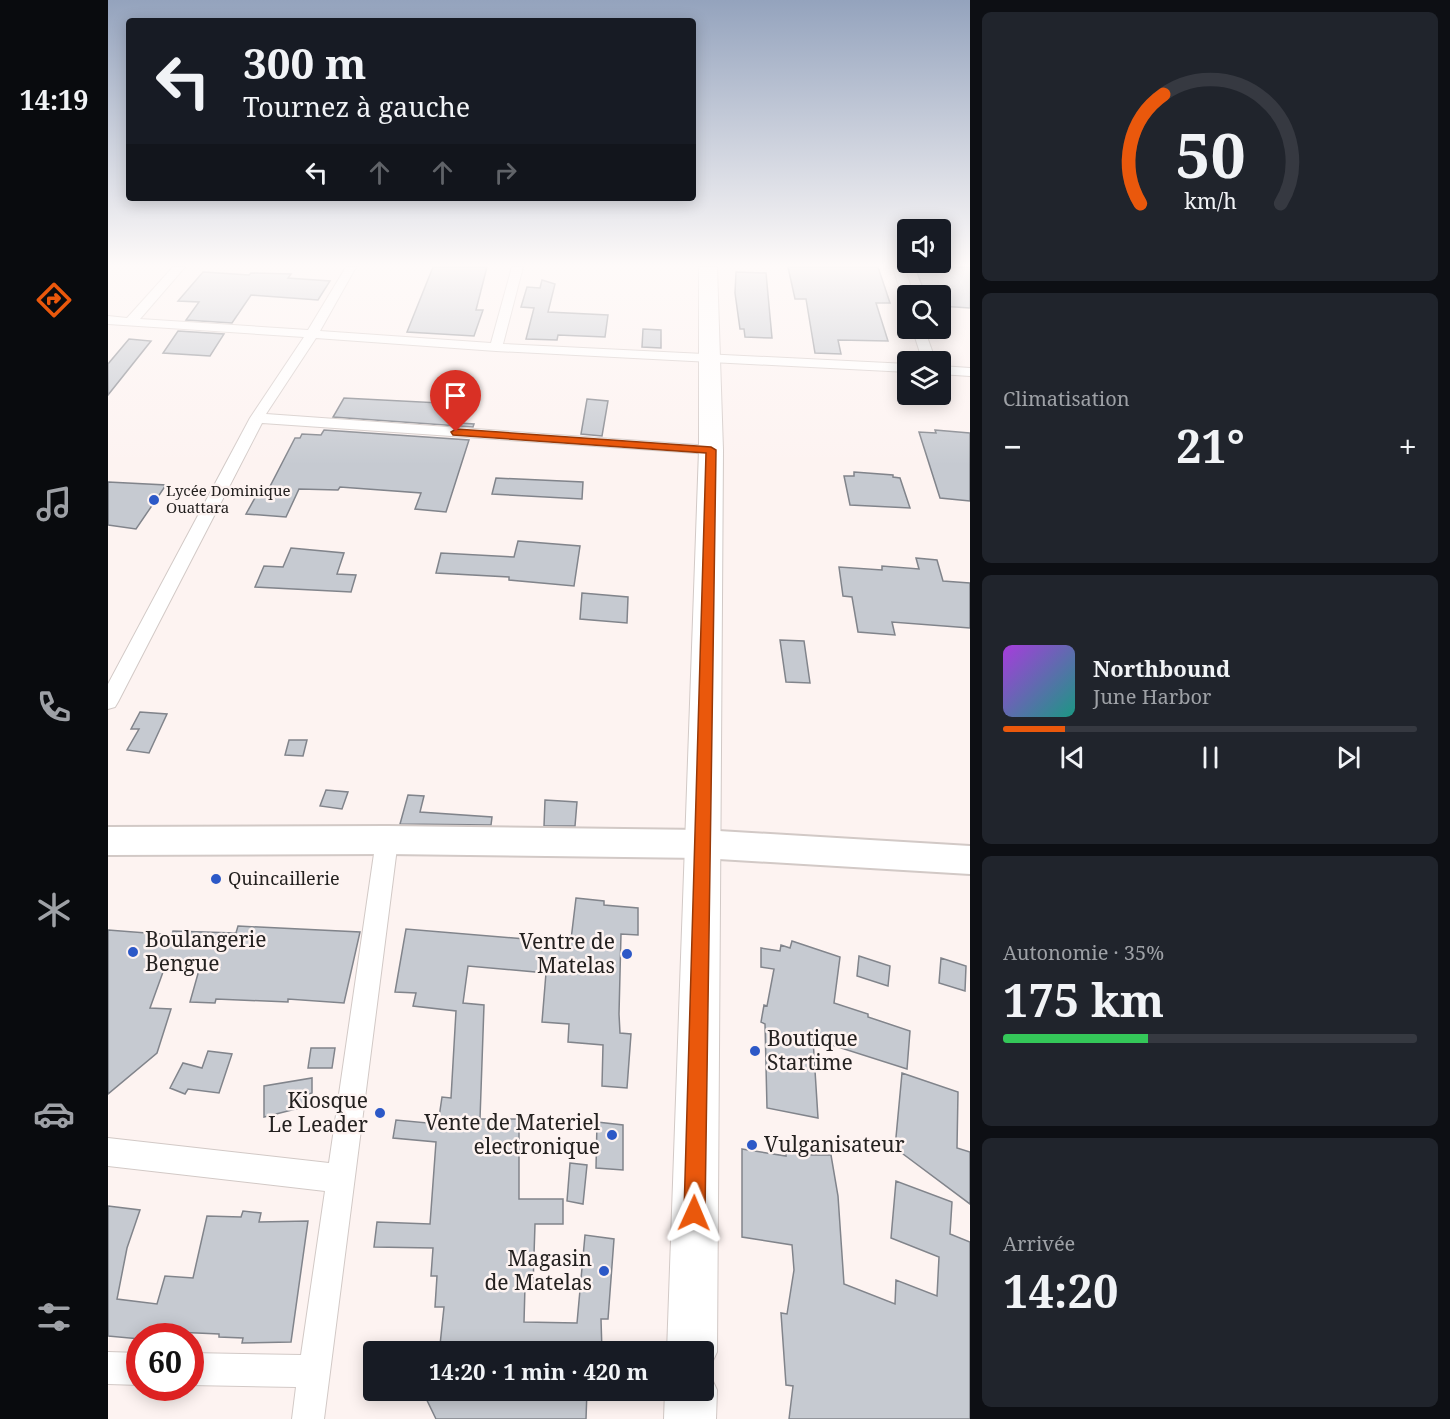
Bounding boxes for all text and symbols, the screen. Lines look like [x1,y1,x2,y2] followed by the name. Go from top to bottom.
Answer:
[243,34,367,91] text: 300 m
[144,42,222,120] icon: left
[19,81,89,118] text: 14:19
[243,88,470,125] text: Tournez à gauche
[1175,111,1245,196] text: 50
[300,156,333,189] icon: left
[363,156,396,189] icon: ahead
[426,156,459,189] icon: ahead
[489,156,522,189] icon: right
[1184,186,1237,215] text: km/h
[897,219,951,405] map controls
[897,219,951,273] button: sound
[33,279,75,321] icon: directions
[897,285,951,339] button: search
[897,351,951,405] button: layers
[430,370,481,432] pin
[439,379,472,412] icon: arrive
[1003,385,1130,412] text: Climatisation
[1176,415,1245,476] text: 21°
[1003,424,1022,469] text: −
[1399,424,1417,469] text: +
[166,480,290,517] place label: Lycée Dominique Ouattara
[33,483,75,525] icon: music
[147,493,161,507] marker: Lycée Dominique Ouattara
[1093,653,1230,683] text: Northbound
[1093,683,1211,710] text: June Harbor
[33,686,75,728] icon: phone
[1056,741,1089,774] icon: previous
[1194,741,1227,774] icon: pause
[1332,741,1365,774] icon: next
[228,866,340,890] place label: Quincaillerie
[209,872,223,886] marker: Quincaillerie
[33,889,75,931] icon: climate
[145,925,266,977] place label: Boulangerie Bengue
[519,927,615,979] place label: Ventre de Matelas
[1003,939,1164,966] text: Autonomie · 35%
[126,945,140,959] marker: Boulangerie Bengue
[620,947,634,961] marker: Ventre de Matelas
[1003,969,1164,1030] text: 175 km
[767,1024,858,1076] place label: Boutique Startime
[748,1044,762,1058] marker: Boutique Startime
[268,1086,368,1138] place label: Kiosque Le Leader
[33,1093,75,1135] icon: car
[373,1106,387,1120] marker: Kiosque Le Leader
[424,1108,600,1160] place label: Vente de Materiel electronique
[605,1128,619,1142] marker: Vente de Materiel electronique
[764,1130,905,1158] place label: Vulganisateur
[745,1138,759,1152] marker: Vulganisateur
[662,1181,726,1245] position arrow
[1003,1230,1075,1257] text: Arrivée
[484,1244,592,1296] place label: Magasin de Matelas
[1003,1260,1118,1321] text: 14:20
[597,1264,611,1278] marker: Magasin de Matelas
[33,1296,75,1338] icon: filters
[126,1323,204,1401] speed limit sign: 60
[429,1356,648,1386] text: 14:20 · 1 min · 420 m

